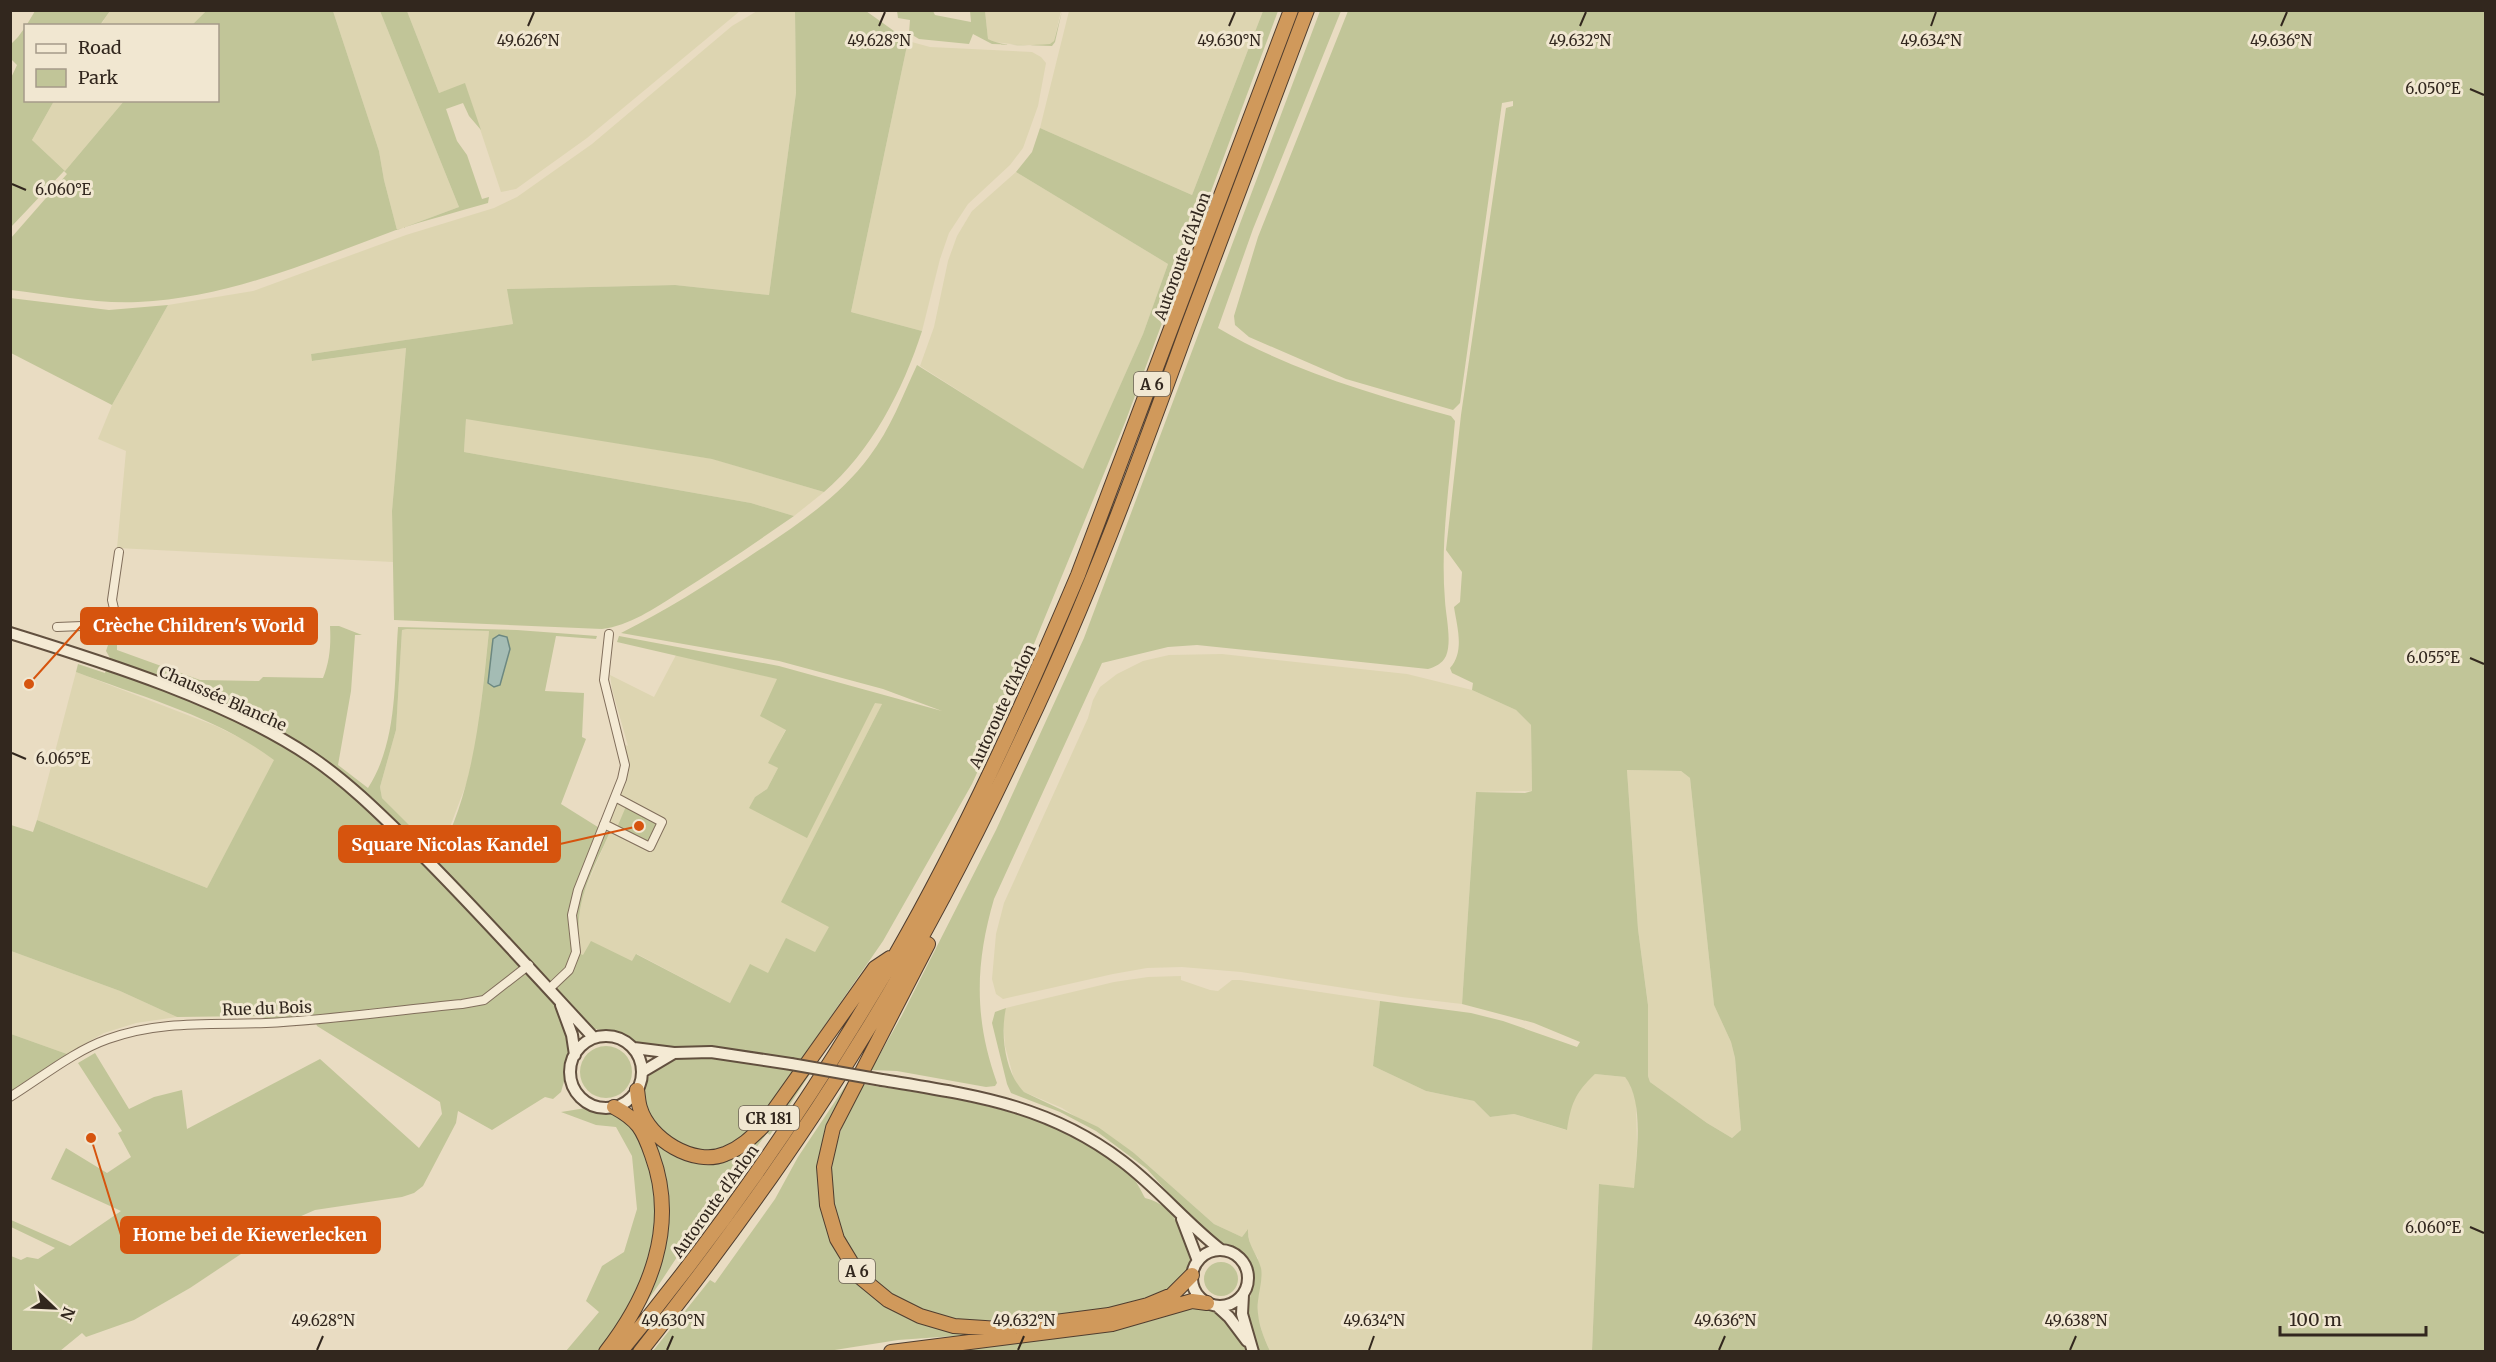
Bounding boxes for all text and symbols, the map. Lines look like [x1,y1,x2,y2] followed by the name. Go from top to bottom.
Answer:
[24,24,219,102] legend
[497,31,560,50] text: 49.626°N
[847,31,911,50] text: 49.628°N
[1197,31,1261,50] text: 49.630°N
[1549,31,1612,50] text: 49.632°N
[1900,31,1962,50] text: 49.634°N
[2250,31,2312,50] text: 49.636°N
[78,36,122,59] text: Road
[78,66,119,89] text: Park
[2405,79,2461,98] text: 6.050°E
[35,180,92,199] text: 6.060°E
[1149,189,1215,324] street label: Autoroute d'Arlon
[1134,372,1170,396] road number: A 6
[81,608,317,644] callout: Crèche Children's World
[93,614,305,637] text: Crèche Children's World
[964,640,1040,772] street label: Autoroute d'Arlon
[2406,648,2460,667] text: 6.055°E
[156,661,290,735] street label: Chaussée Blanche
[36,749,91,768] text: 6.065°E
[339,826,560,862] callout: Square Nicolas Kandel
[351,833,549,856] text: Square Nicolas Kandel
[222,996,312,1020] street label: Rue du Bois
[739,1106,799,1130] road number: CR 181
[667,1140,763,1262] street label: Autoroute d'Arlon
[121,1217,380,1253] callout: Home bei de Kiewerlecken
[2405,1218,2462,1237] text: 6.060°E
[133,1223,367,1246] text: Home bei de Kiewerlecken
[839,1259,875,1283] road number: A 6
[24,1278,84,1338] north arrow
[2280,1299,2426,1337] scale bar
[56,1304,79,1324] text: N
[2289,1308,2342,1331] text: 100 m
[291,1311,355,1330] text: 49.628°N
[641,1311,705,1330] text: 49.630°N
[993,1311,1056,1330] text: 49.632°N
[1343,1311,1405,1330] text: 49.634°N
[1694,1311,1756,1330] text: 49.636°N
[2045,1311,2108,1330] text: 49.638°N

